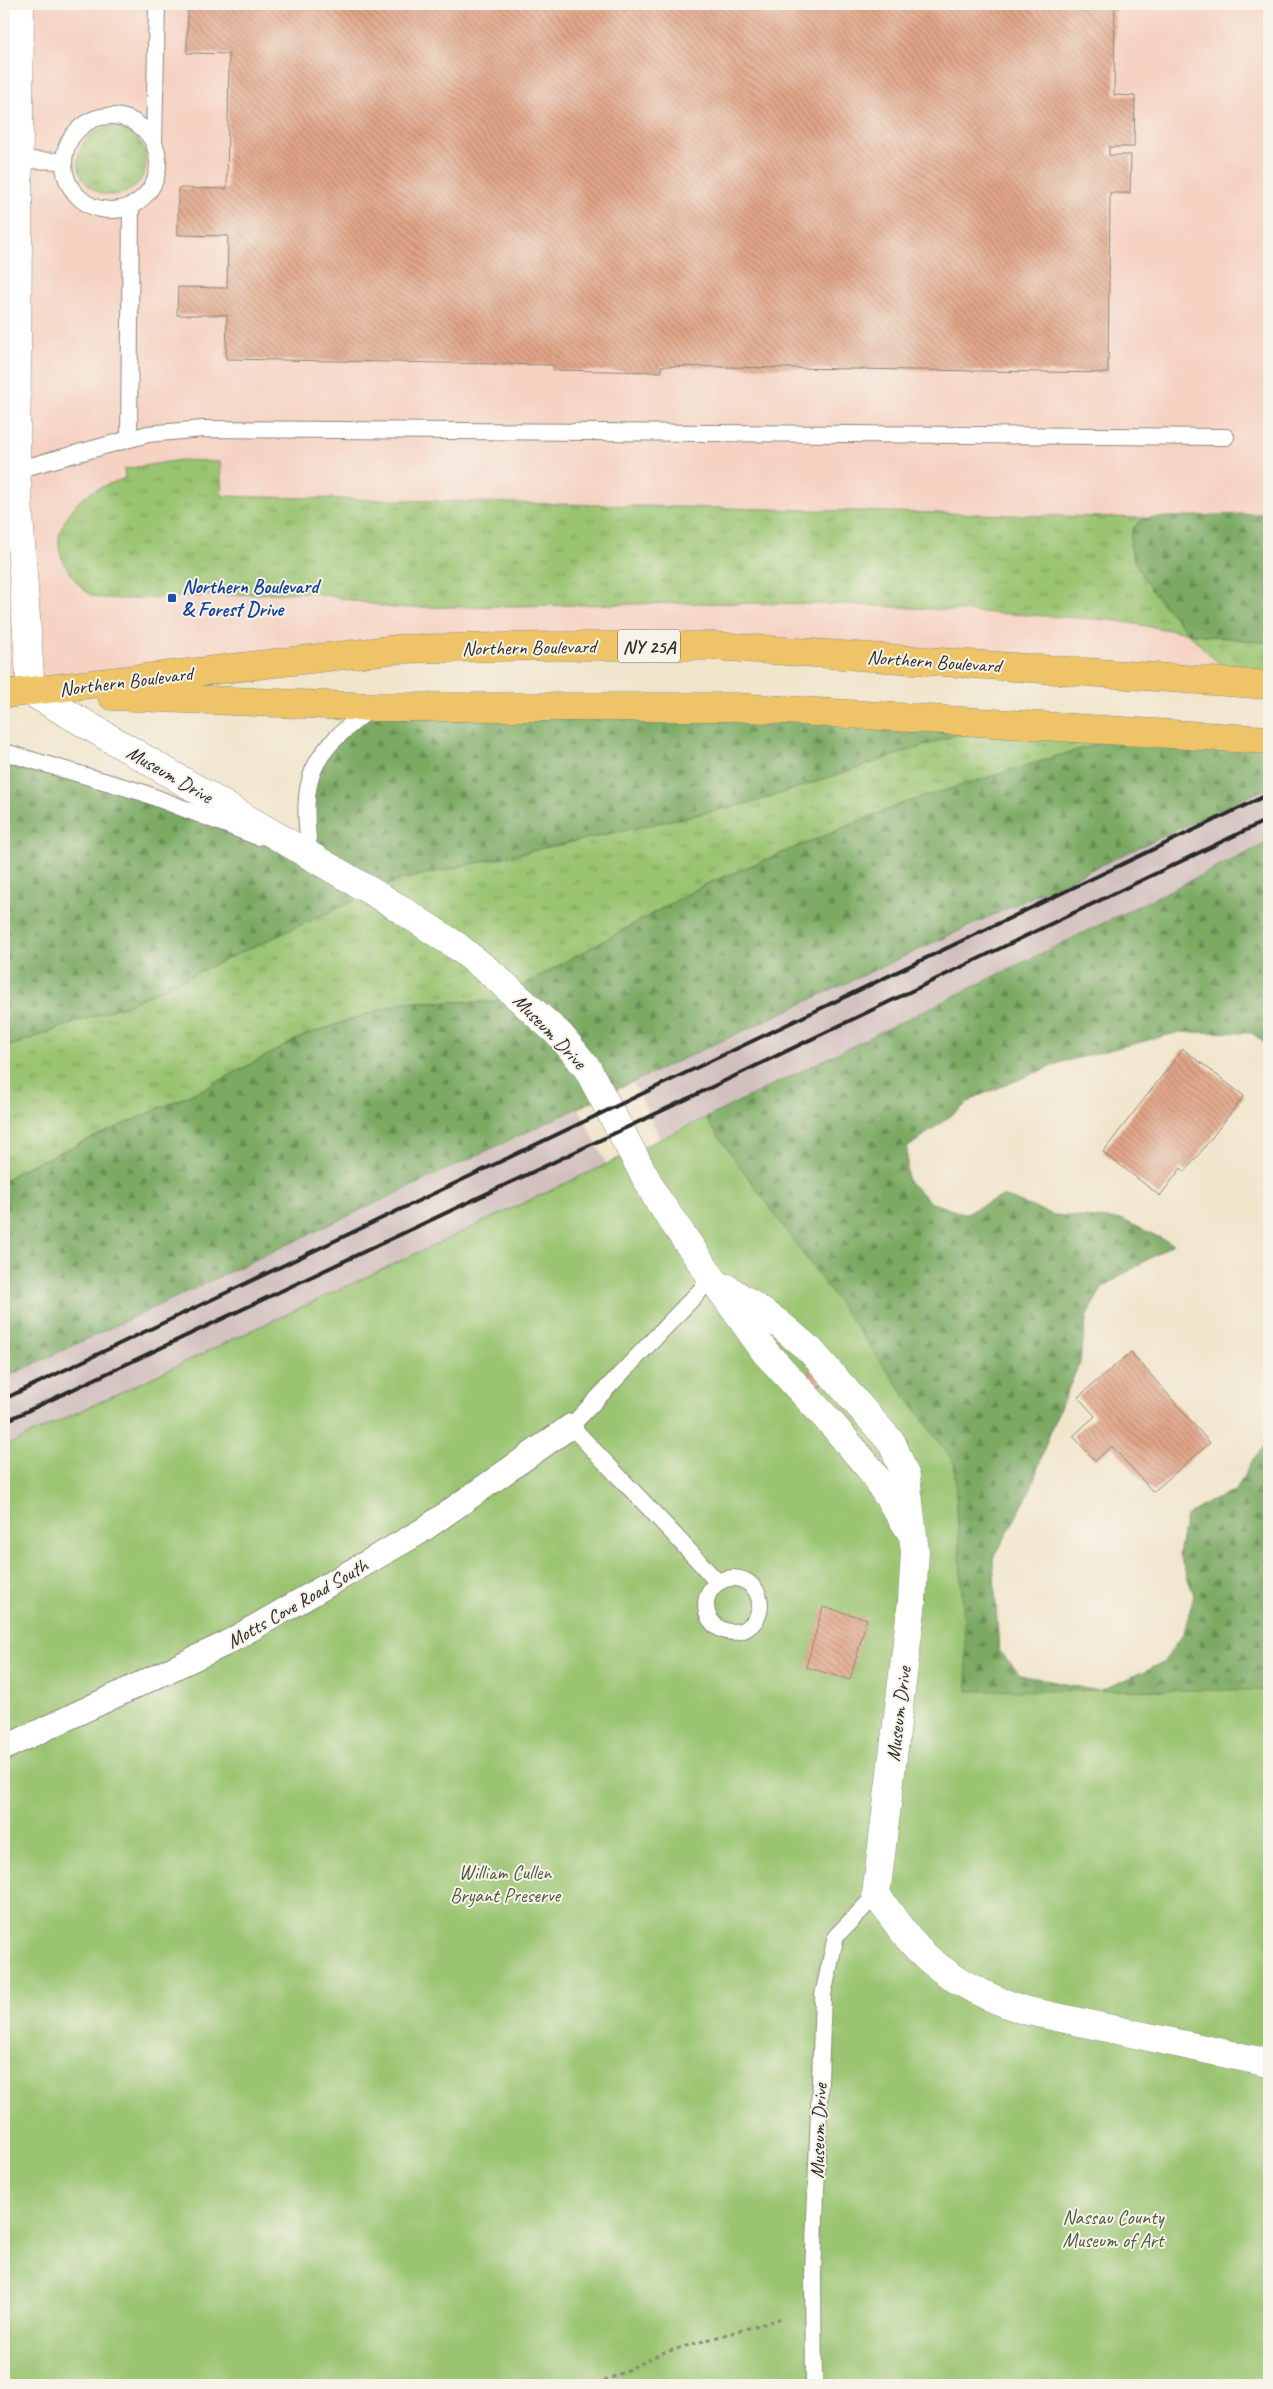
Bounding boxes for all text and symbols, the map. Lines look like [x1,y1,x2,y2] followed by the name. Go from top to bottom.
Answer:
[182,574,322,622] place label: Northern Boulevard & Forest Drive
[166,592,178,604] marker: Northern Boulevard & Forest Drive
[618,630,680,662] road number: NY 25A
[462,634,599,661] street label: Northern Boulevard
[866,644,1005,679] street label: Northern Boulevard
[58,661,197,702] street label: Northern Boulevard
[122,740,219,810] street label: Museum Drive
[508,988,593,1075] street label: Museum Drive
[222,1552,374,1654] street label: Motts Cove Road South
[880,1664,917,1763] street label: Museum Drive
[450,1860,562,1908] park label: William Cullen Bryant Preserve
[804,2082,833,2179] street label: Museum Drive
[1063,2205,1166,2253] park label: Nassau County Museum of Art

